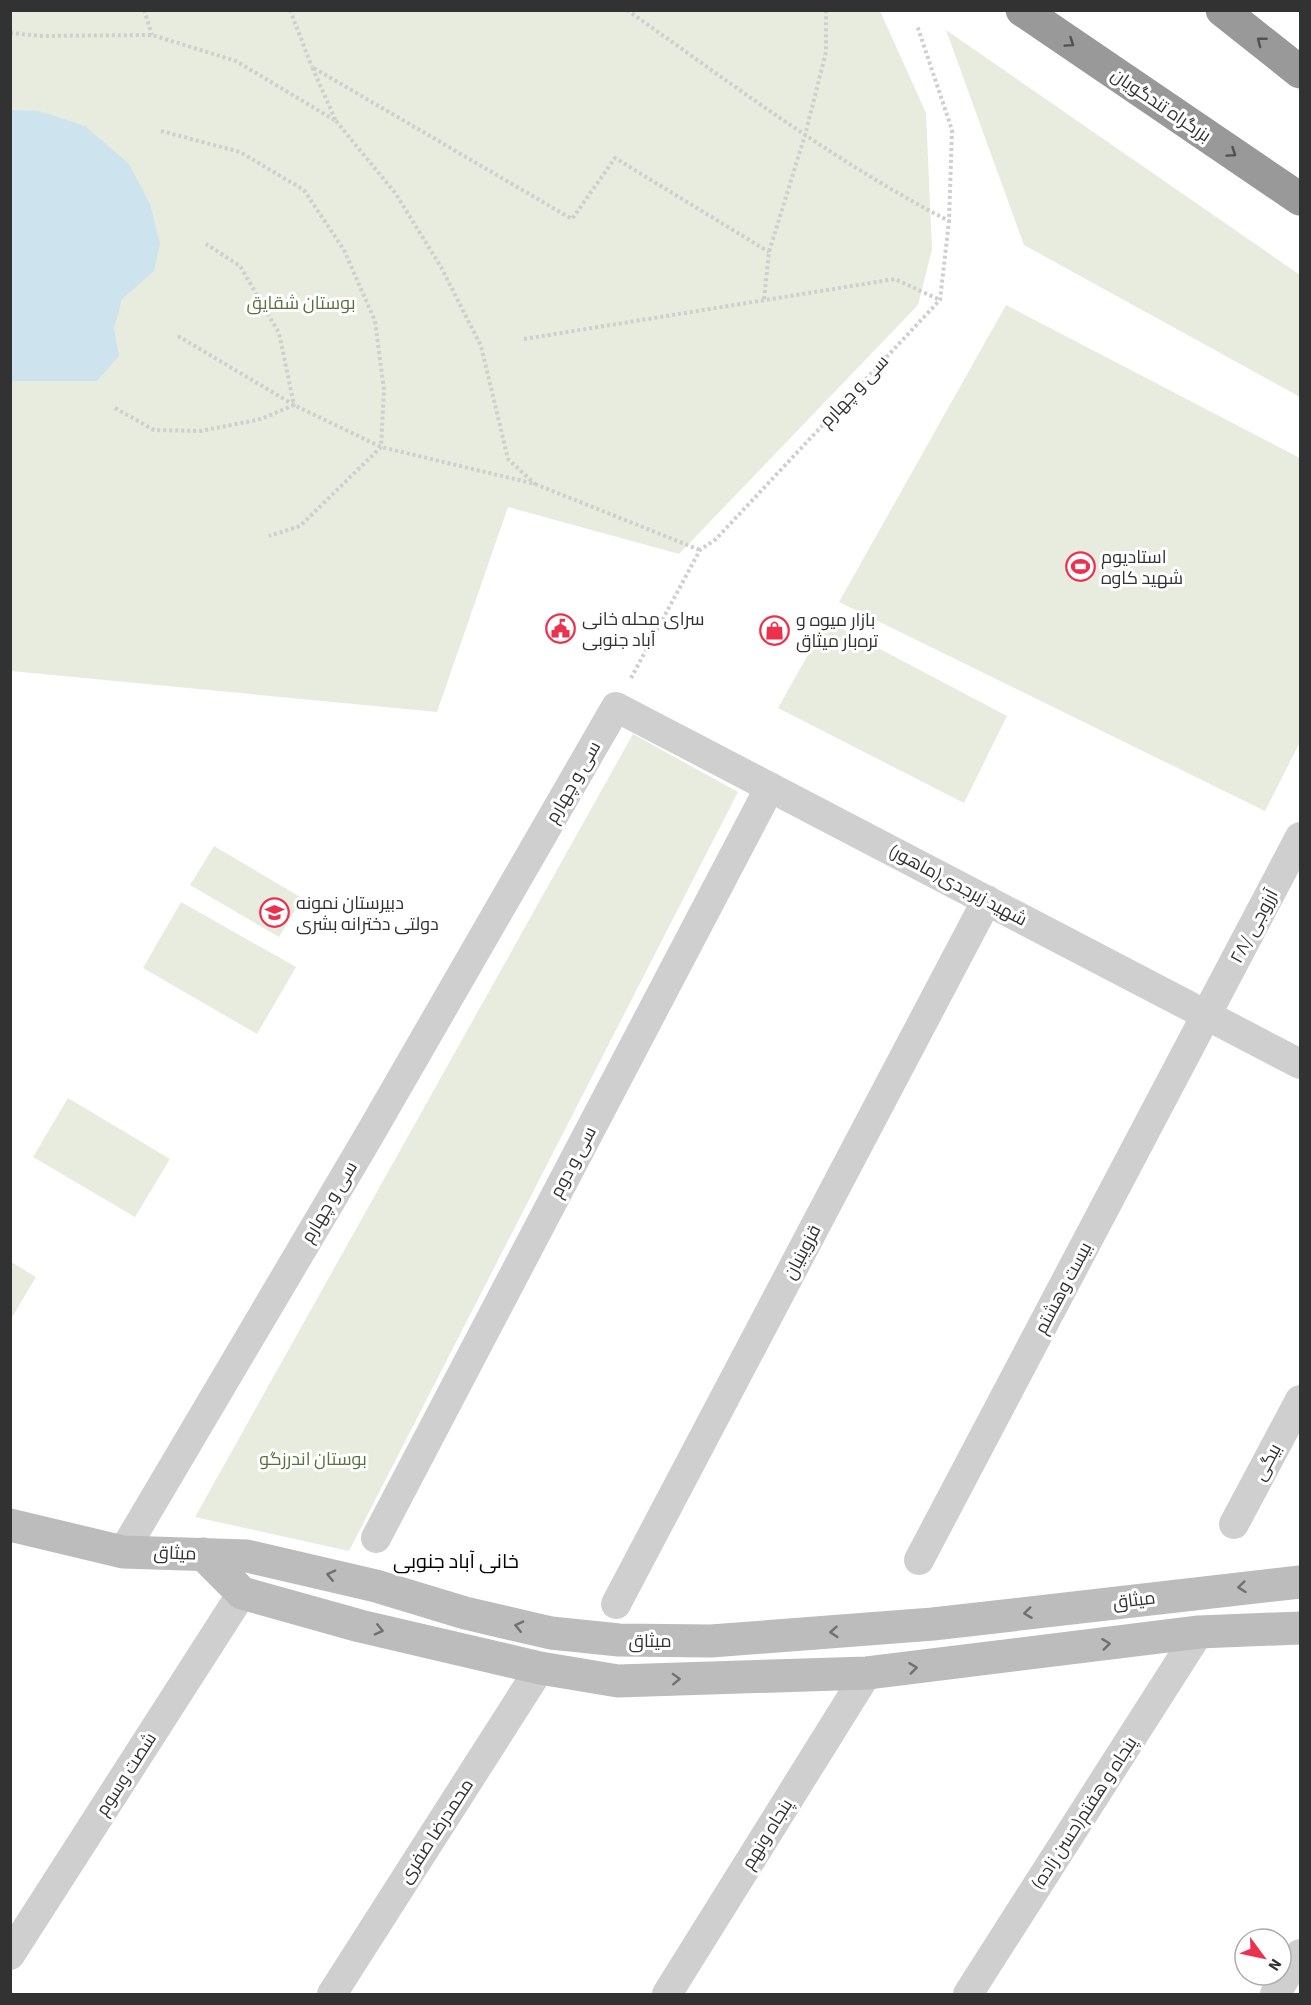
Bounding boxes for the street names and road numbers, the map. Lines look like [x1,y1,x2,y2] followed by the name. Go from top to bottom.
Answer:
[1106,63,1216,148] street label: بزرگراه تندگویان
[814,350,895,433] street label: سی و چهارم
[540,737,607,828] street label: سی و چهارم
[884,838,1031,932] street label: شهید زبرجدی(ماهور)
[1224,885,1284,968] street label: آرزوجی /۲۸
[544,1122,603,1202] street label: سی و دوم
[295,1157,364,1248] street label: سی و چهارم
[778,1220,827,1284] street label: قزوینیان
[1029,1238,1098,1339] street label: بیست وهشتم
[1247,1439,1288,1485] street label: بیگی
[153,1540,197,1567] street label: میثاق
[1111,1585,1157,1616] street label: میثاق
[629,1629,671,1654] street label: میثاق
[90,1728,163,1821] street label: شصت وسوم
[1026,1732,1143,1895] street label: (حسن زاده)پنجاه و هفتم
[393,1774,480,1889] street label: محمدرضا صفری
[736,1794,799,1874] street label: پنجاه ونهم

